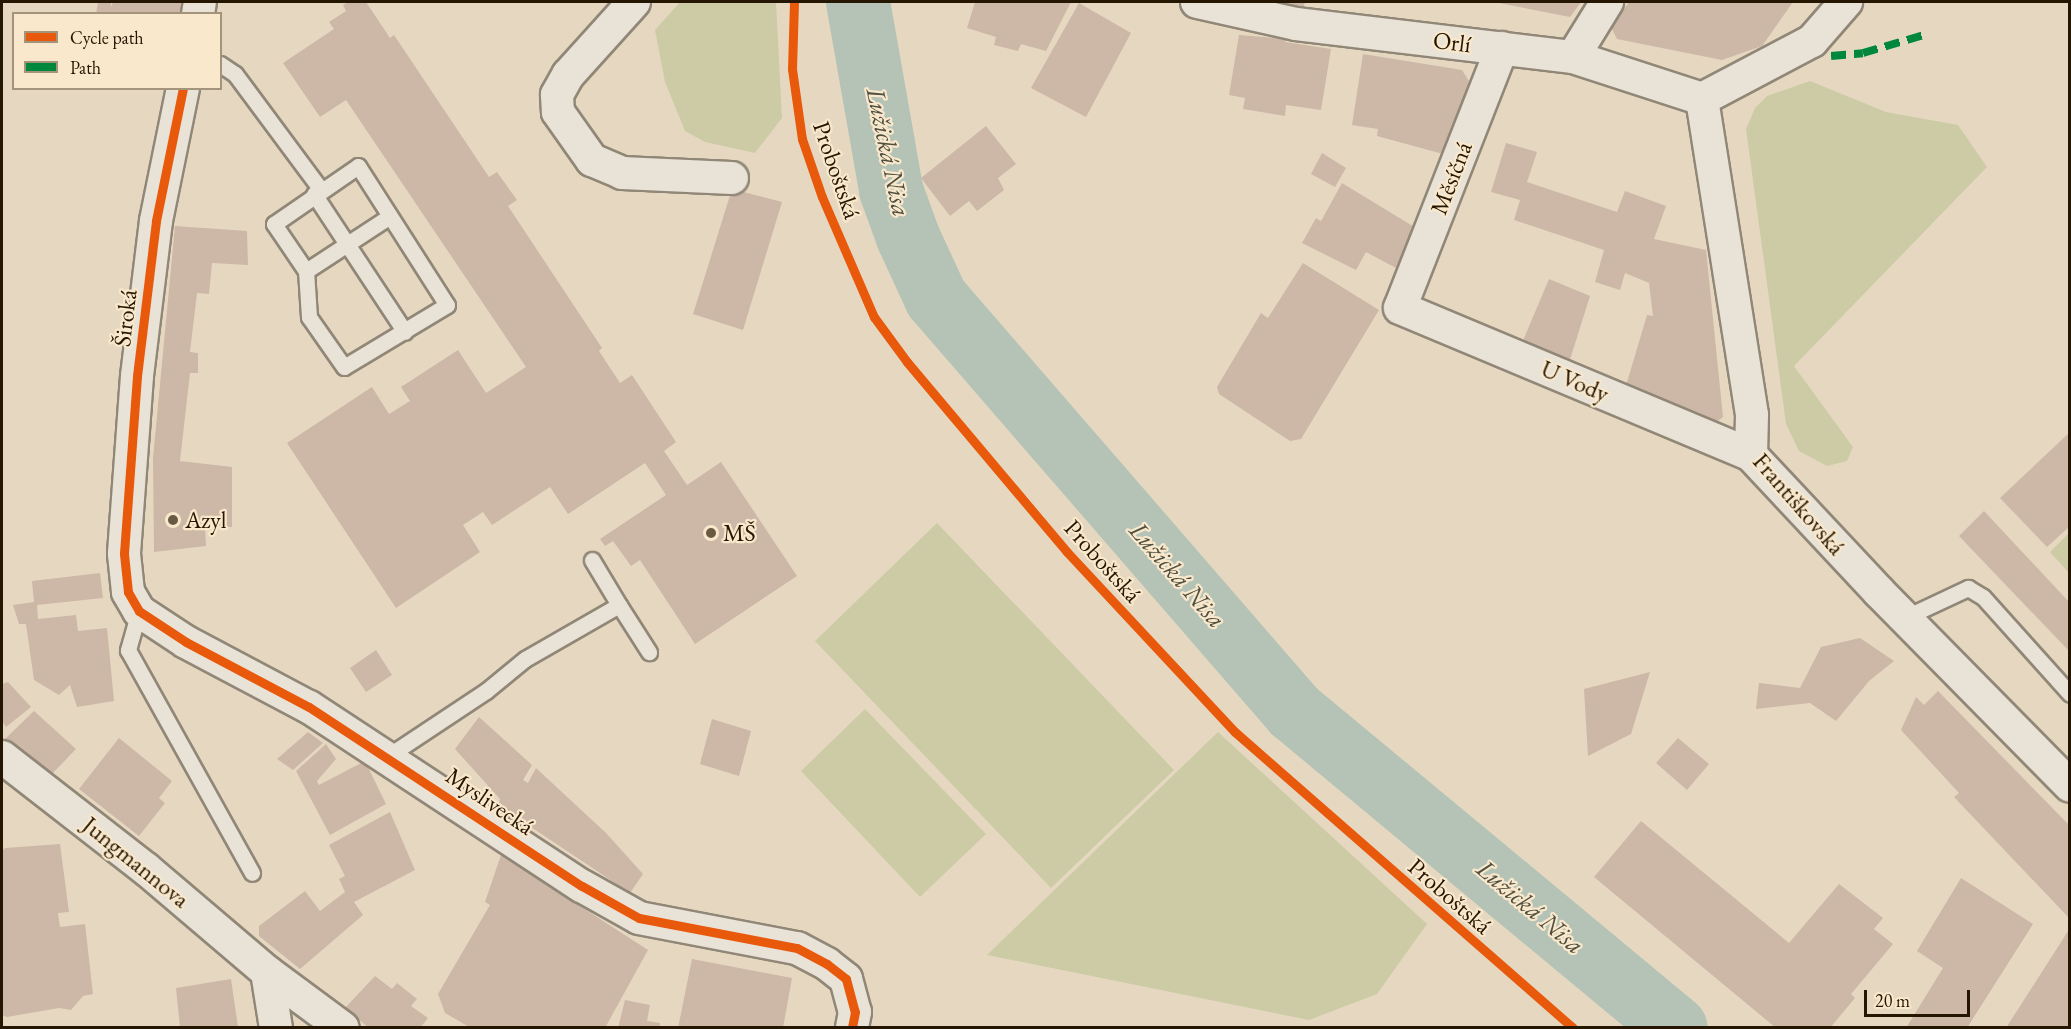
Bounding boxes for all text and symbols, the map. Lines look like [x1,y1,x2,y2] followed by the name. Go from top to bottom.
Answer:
[12,12,222,90] legend
[1431,25,1473,59] street label: Orlí
[70,26,144,49] text: Cycle path
[70,56,101,79] text: Path
[859,85,917,219] water label: Lužická Nisa
[807,117,867,223] street label: Proboštská
[1424,137,1478,219] street label: Měsíčná
[107,288,143,348] street label: Široká
[1537,354,1613,408] street label: U Vody
[1747,447,1851,561] street label: Františkovská
[185,506,226,534] place label: Azyl
[166,513,180,527] marker: Azyl
[1058,514,1148,608] street label: Proboštská
[1122,515,1232,635] water label: Lužická Nisa
[723,519,756,547] place label: MŠ
[704,526,718,540] marker: MŠ
[440,761,540,841] street label: Myslivecká
[77,810,195,914] street label: Jungmannova
[1402,852,1498,940] street label: Proboštská
[1470,853,1590,961] water label: Lužická Nisa
[1867,978,1974,1016] scale bar
[1875,989,1910,1012] text: 20 m

